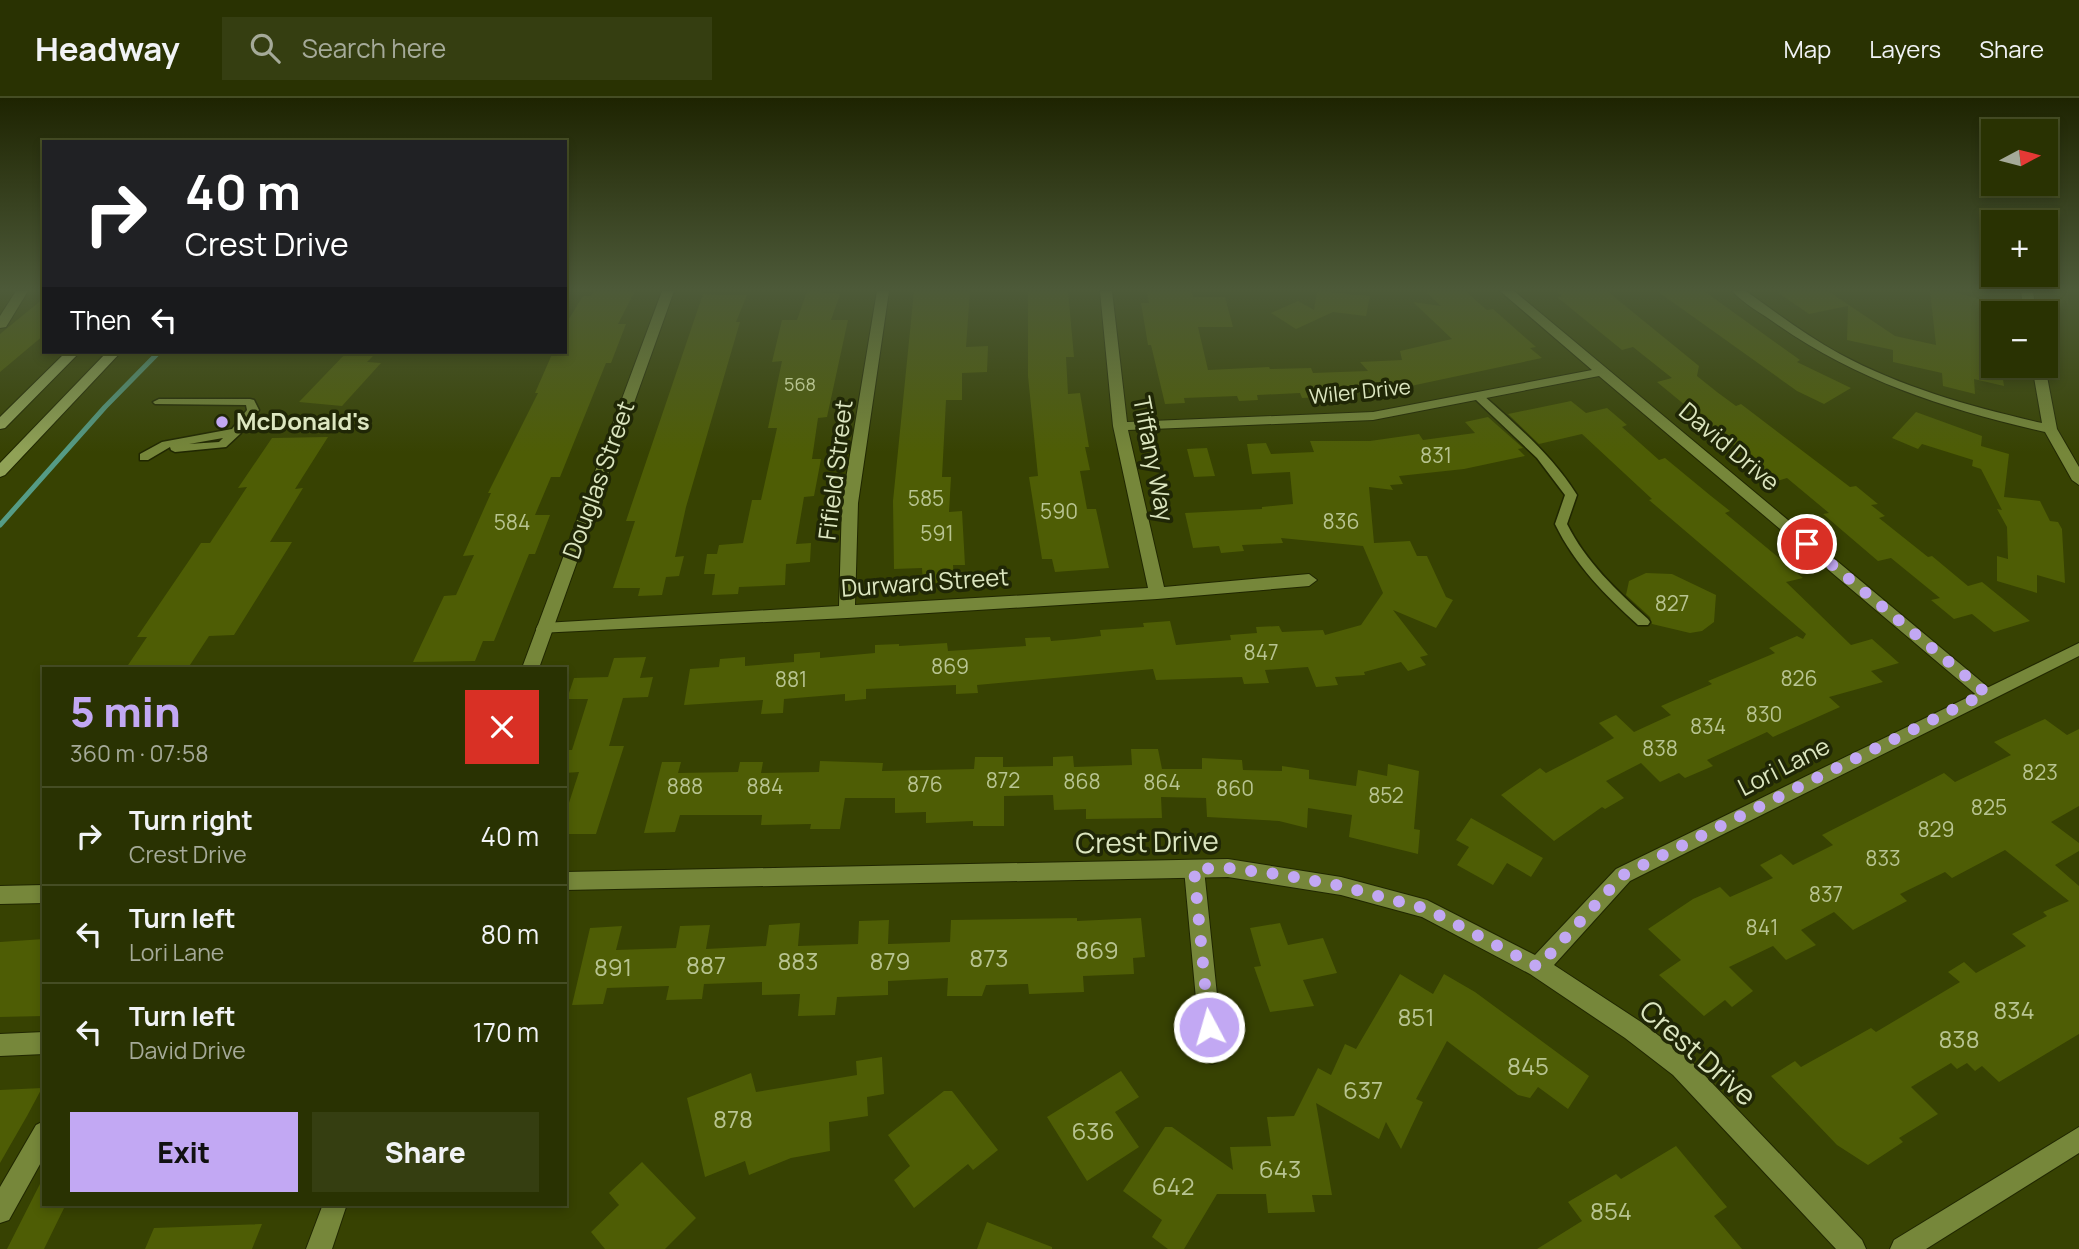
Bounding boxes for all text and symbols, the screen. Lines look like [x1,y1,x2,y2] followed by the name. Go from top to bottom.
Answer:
[222,17,712,80] search box
[35,26,180,71] text: Headway
[246,29,284,67] icon: search
[302,30,446,66] text: Search here
[1784,32,1831,65] text: Map
[1869,32,1941,65] text: Layers
[1979,32,2044,65] text: Share
[1981,119,2058,196] north arrow
[1981,119,2058,378] map controls
[185,158,301,225] text: 40 m
[70,168,161,259] icon: right
[1981,210,2058,287] button: +
[185,222,349,266] text: Crest Drive
[145,301,183,339] icon: left
[1981,301,2058,378] button: −
[70,302,131,338] text: Then
[784,372,816,396] house number: 568
[1308,372,1412,410] street label: Wiler Drive
[1126,393,1183,524] street label: Tiffany Way
[1673,394,1787,498] street label: David Drive
[554,396,641,563] street label: Douglas Street
[810,398,859,542] street label: Fifield Street
[236,404,370,437] place label: McDonald's
[214,414,230,430] marker: McDonald's
[1420,441,1452,469] house number: 831
[908,484,944,512] house number: 585
[1040,497,1078,525] house number: 590
[1323,507,1359,535] house number: 836
[494,508,530,536] house number: 584
[1777,514,1837,574] pin
[920,519,954,547] house number: 591
[1788,525,1826,563] icon: arrive
[840,559,1010,604] street label: Durward Street
[1655,589,1689,617] house number: 827
[1243,638,1279,666] house number: 847
[931,652,969,680] house number: 869
[1780,664,1818,692] house number: 826
[775,665,807,693] house number: 881
[70,682,181,740] text: 5 min
[465,690,539,764] button: close
[1746,700,1782,728] house number: 830
[1690,712,1726,740] house number: 834
[1732,728,1835,803] street label: Lori Lane
[1642,734,1678,762] house number: 838
[70,737,209,769] text: 360 m · 07:58
[2022,758,2058,786] house number: 823
[986,766,1020,794] house number: 872
[1063,767,1101,795] house number: 868
[1143,768,1181,796] house number: 864
[907,770,943,798] house number: 876
[667,772,703,800] house number: 888
[747,772,783,800] house number: 884
[1216,774,1254,802] house number: 860
[1368,781,1404,809] house number: 852
[1971,793,2007,821] house number: 825
[129,802,253,838] text: Turn right
[1917,815,1955,843] house number: 829
[70,817,108,855] icon: right
[481,818,539,854] text: 40 m
[1075,821,1219,861] street label: Crest Drive
[129,838,247,870] text: Crest Drive
[1865,844,1901,872] house number: 833
[1809,880,1843,908] house number: 837
[129,900,236,936] text: Turn left
[1746,913,1778,941] house number: 841
[70,915,108,953] icon: left
[481,916,539,952] text: 80 m
[1075,933,1119,966] house number: 869
[129,936,224,968] text: Lori Lane
[969,941,1009,974] house number: 873
[777,944,819,977] house number: 883
[870,944,910,977] house number: 879
[686,948,726,981] house number: 887
[594,950,632,983] house number: 891
[1172,990,1246,1064] position arrow
[1632,991,1765,1114] street label: Crest Drive
[1993,993,2035,1026] house number: 834
[129,998,236,1034] text: Turn left
[1397,1000,1435,1033] house number: 851
[70,1013,108,1051] icon: left
[473,1014,539,1050] text: 170 m
[1938,1022,1980,1055] house number: 838
[129,1034,246,1066] text: David Drive
[1507,1049,1549,1082] house number: 845
[1343,1073,1383,1106] house number: 637
[713,1102,753,1135] house number: 878
[70,1112,298,1192] button: Exit
[312,1112,539,1192] button: Share
[1071,1114,1115,1147] house number: 636
[1259,1152,1301,1185] house number: 643
[1152,1169,1194,1202] house number: 642
[1590,1194,1632,1227] house number: 854

